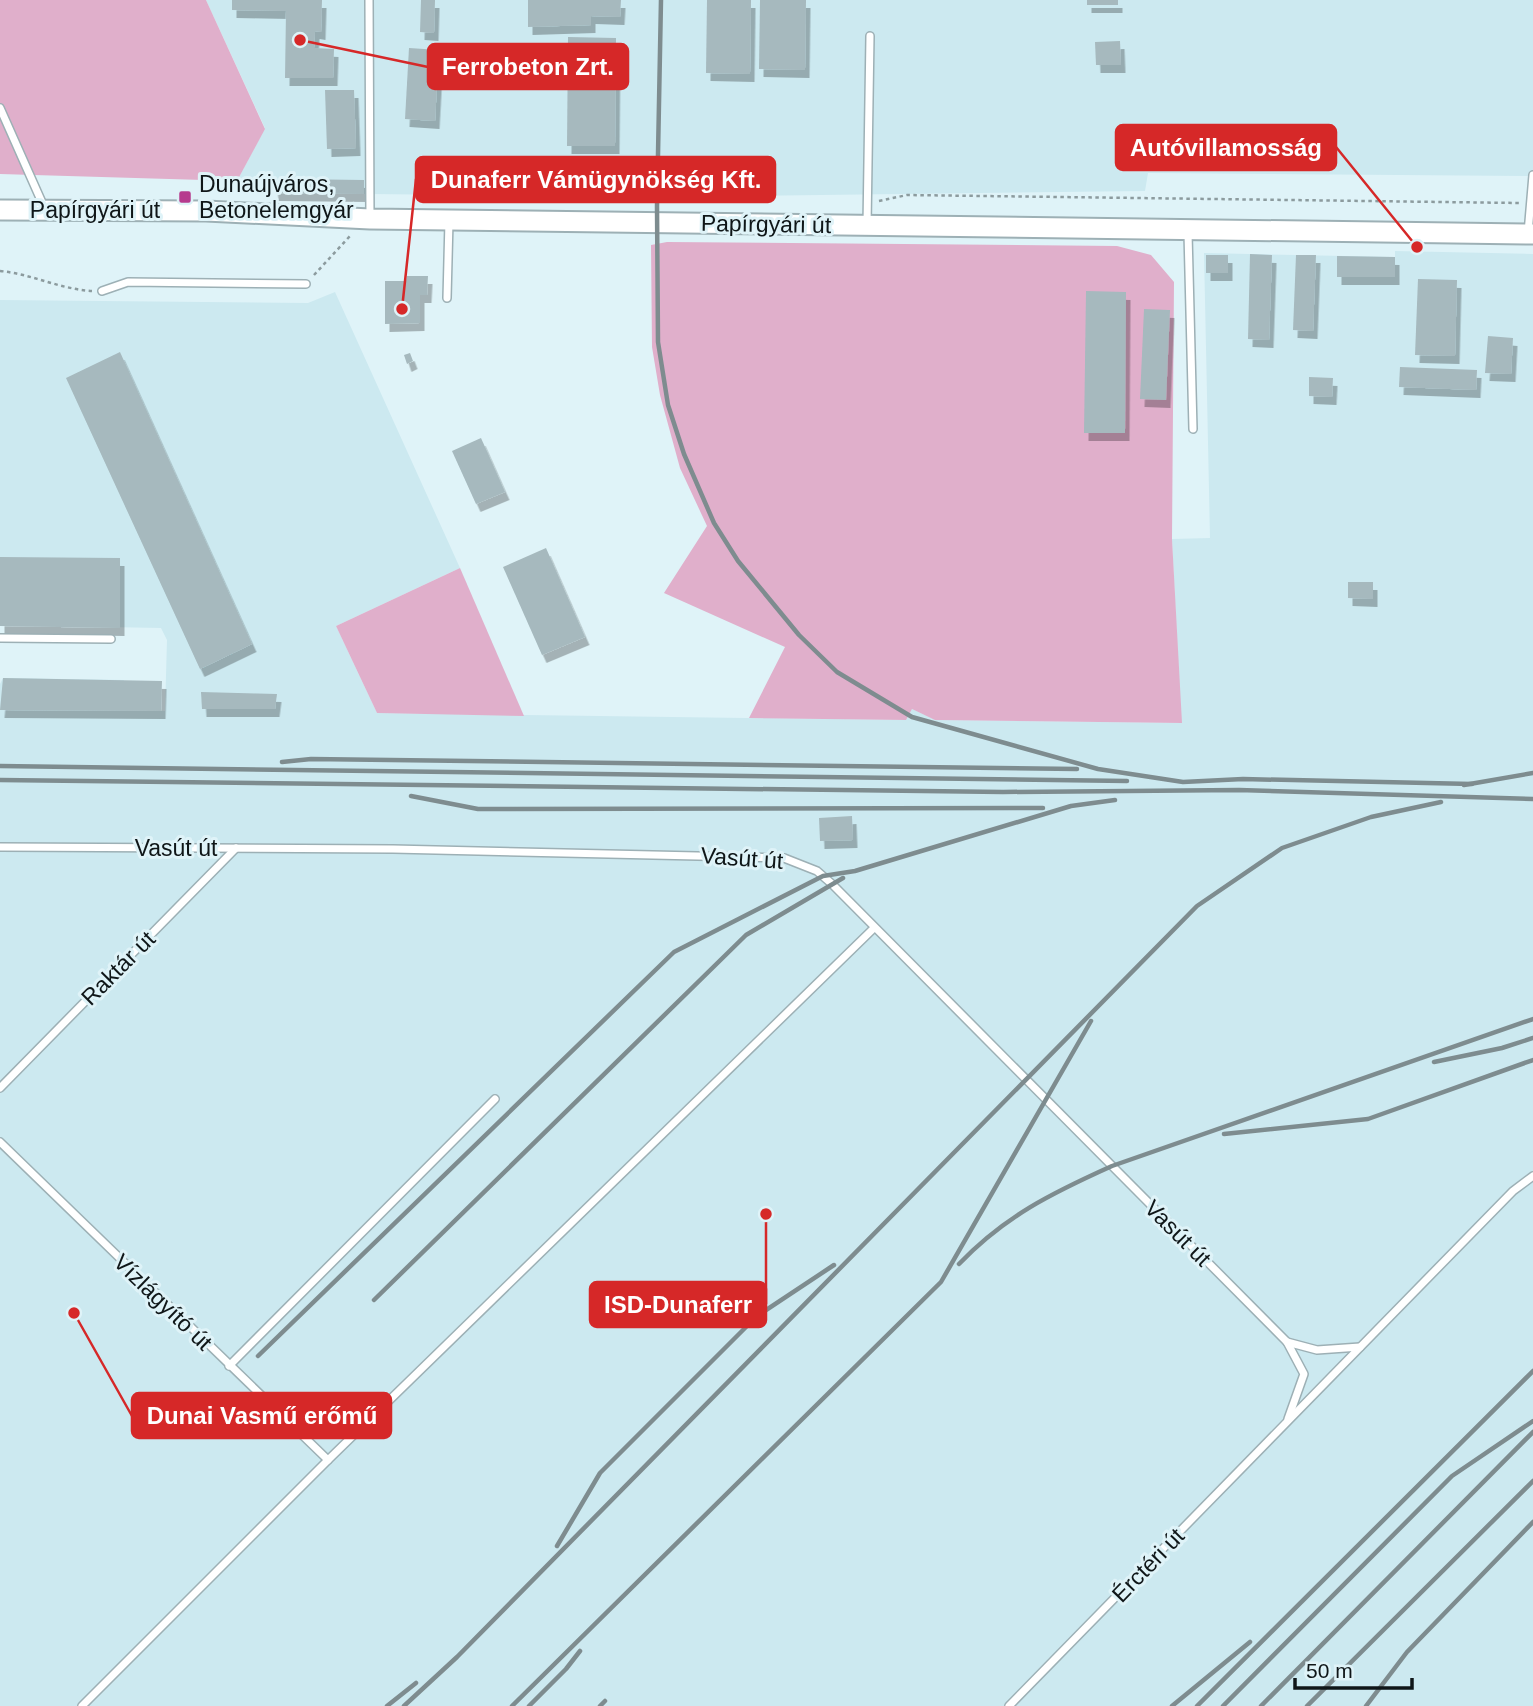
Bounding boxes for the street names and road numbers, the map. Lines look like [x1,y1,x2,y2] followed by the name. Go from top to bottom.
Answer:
[30,197,161,223] street label: Papírgyári út
[701,210,832,238] street label: Papírgyári út
[135,835,218,861] street label: Vasút út
[700,842,785,874] street label: Vasút út
[76,925,161,1010] street label: Raktár út
[1140,1195,1217,1272] street label: Vasút út
[108,1249,218,1356] street label: Vízlágyító út
[1107,1522,1190,1607] street label: Érctéri út

